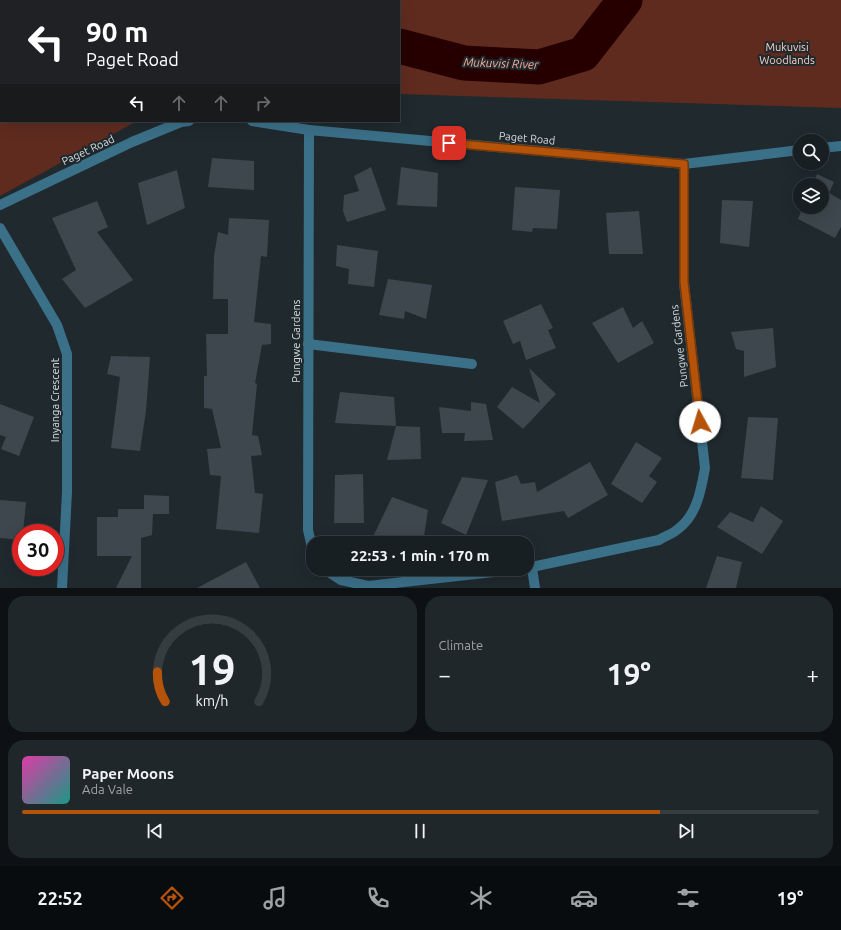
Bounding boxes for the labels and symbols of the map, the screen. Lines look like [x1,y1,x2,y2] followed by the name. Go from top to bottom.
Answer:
[759,41,815,66] park label: Mukuvisi Woodlands
[463,55,539,71] water label: Mukuvisi River
[432,126,466,160] pin
[498,130,556,146] street label: Paget Road
[60,133,116,167] street label: Paget Road
[290,299,302,383] street label: Pungwe Gardens
[668,304,690,388] street label: Pungwe Gardens
[49,357,61,442] street label: Inyanga Crescent
[679,401,721,443] position arrow
[12,524,64,576] speed limit sign: 30

